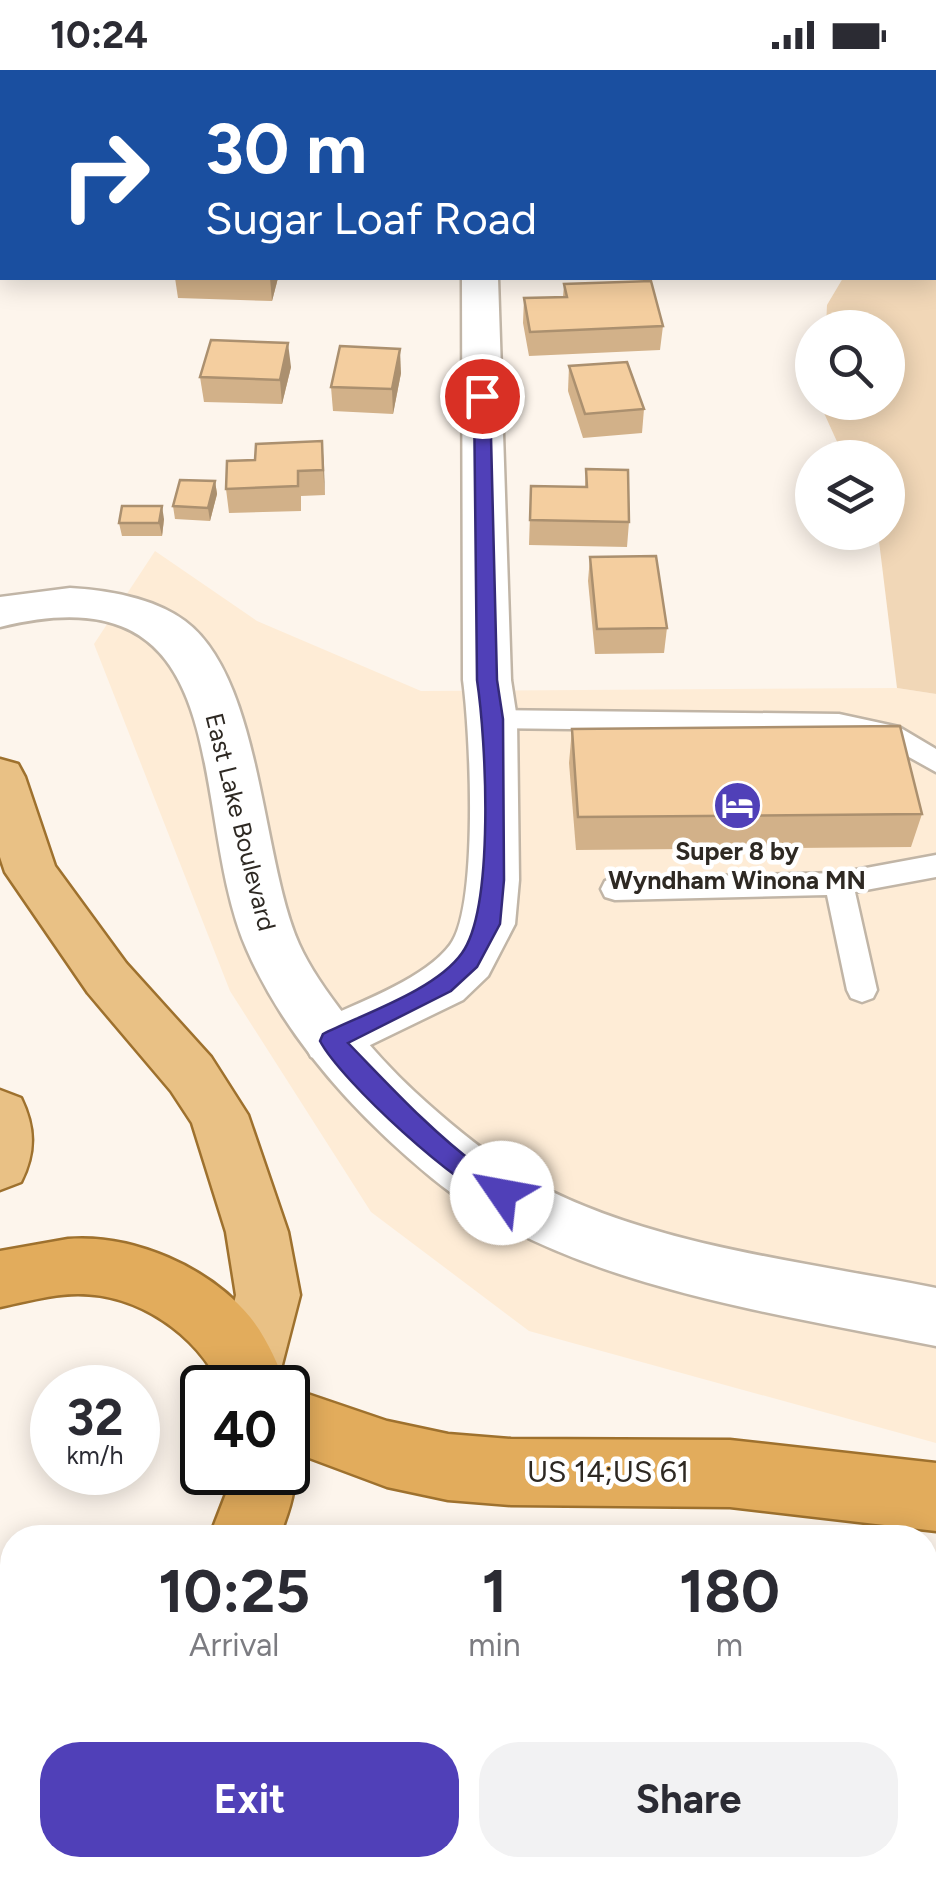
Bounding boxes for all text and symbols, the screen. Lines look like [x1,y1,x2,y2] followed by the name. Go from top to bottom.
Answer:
[50,12,148,58] text: 10:24
[205,106,367,191] text: 30 m
[40,110,170,240] icon: right
[205,191,537,245] text: Sugar Loaf Road
[795,310,905,550] map controls
[795,310,905,420] button: search
[440,354,525,439] pin
[455,369,510,424] icon: arrive
[795,440,905,550] button: layers
[199,710,283,934] street label: East Lake Boulevard
[711,779,763,831] hotel icon: Super 8 by Wyndham Winona MN
[608,836,866,895] place label: Super 8 by Wyndham Winona MN
[450,1141,554,1245] position arrow
[180,1365,310,1495] speed limit sign: 40
[67,1387,123,1448] text: 32
[66,1440,124,1470] text: km/h
[527,1453,689,1490] street label: US 14;US 61
[158,1555,310,1627] text: 10:25
[482,1555,507,1627] text: 1
[679,1555,780,1627] text: 180
[189,1626,279,1664] text: Arrival
[468,1626,521,1664] text: min
[716,1626,743,1664] text: m
[40,1742,459,1857] button: Exit
[479,1742,898,1857] button: Share

